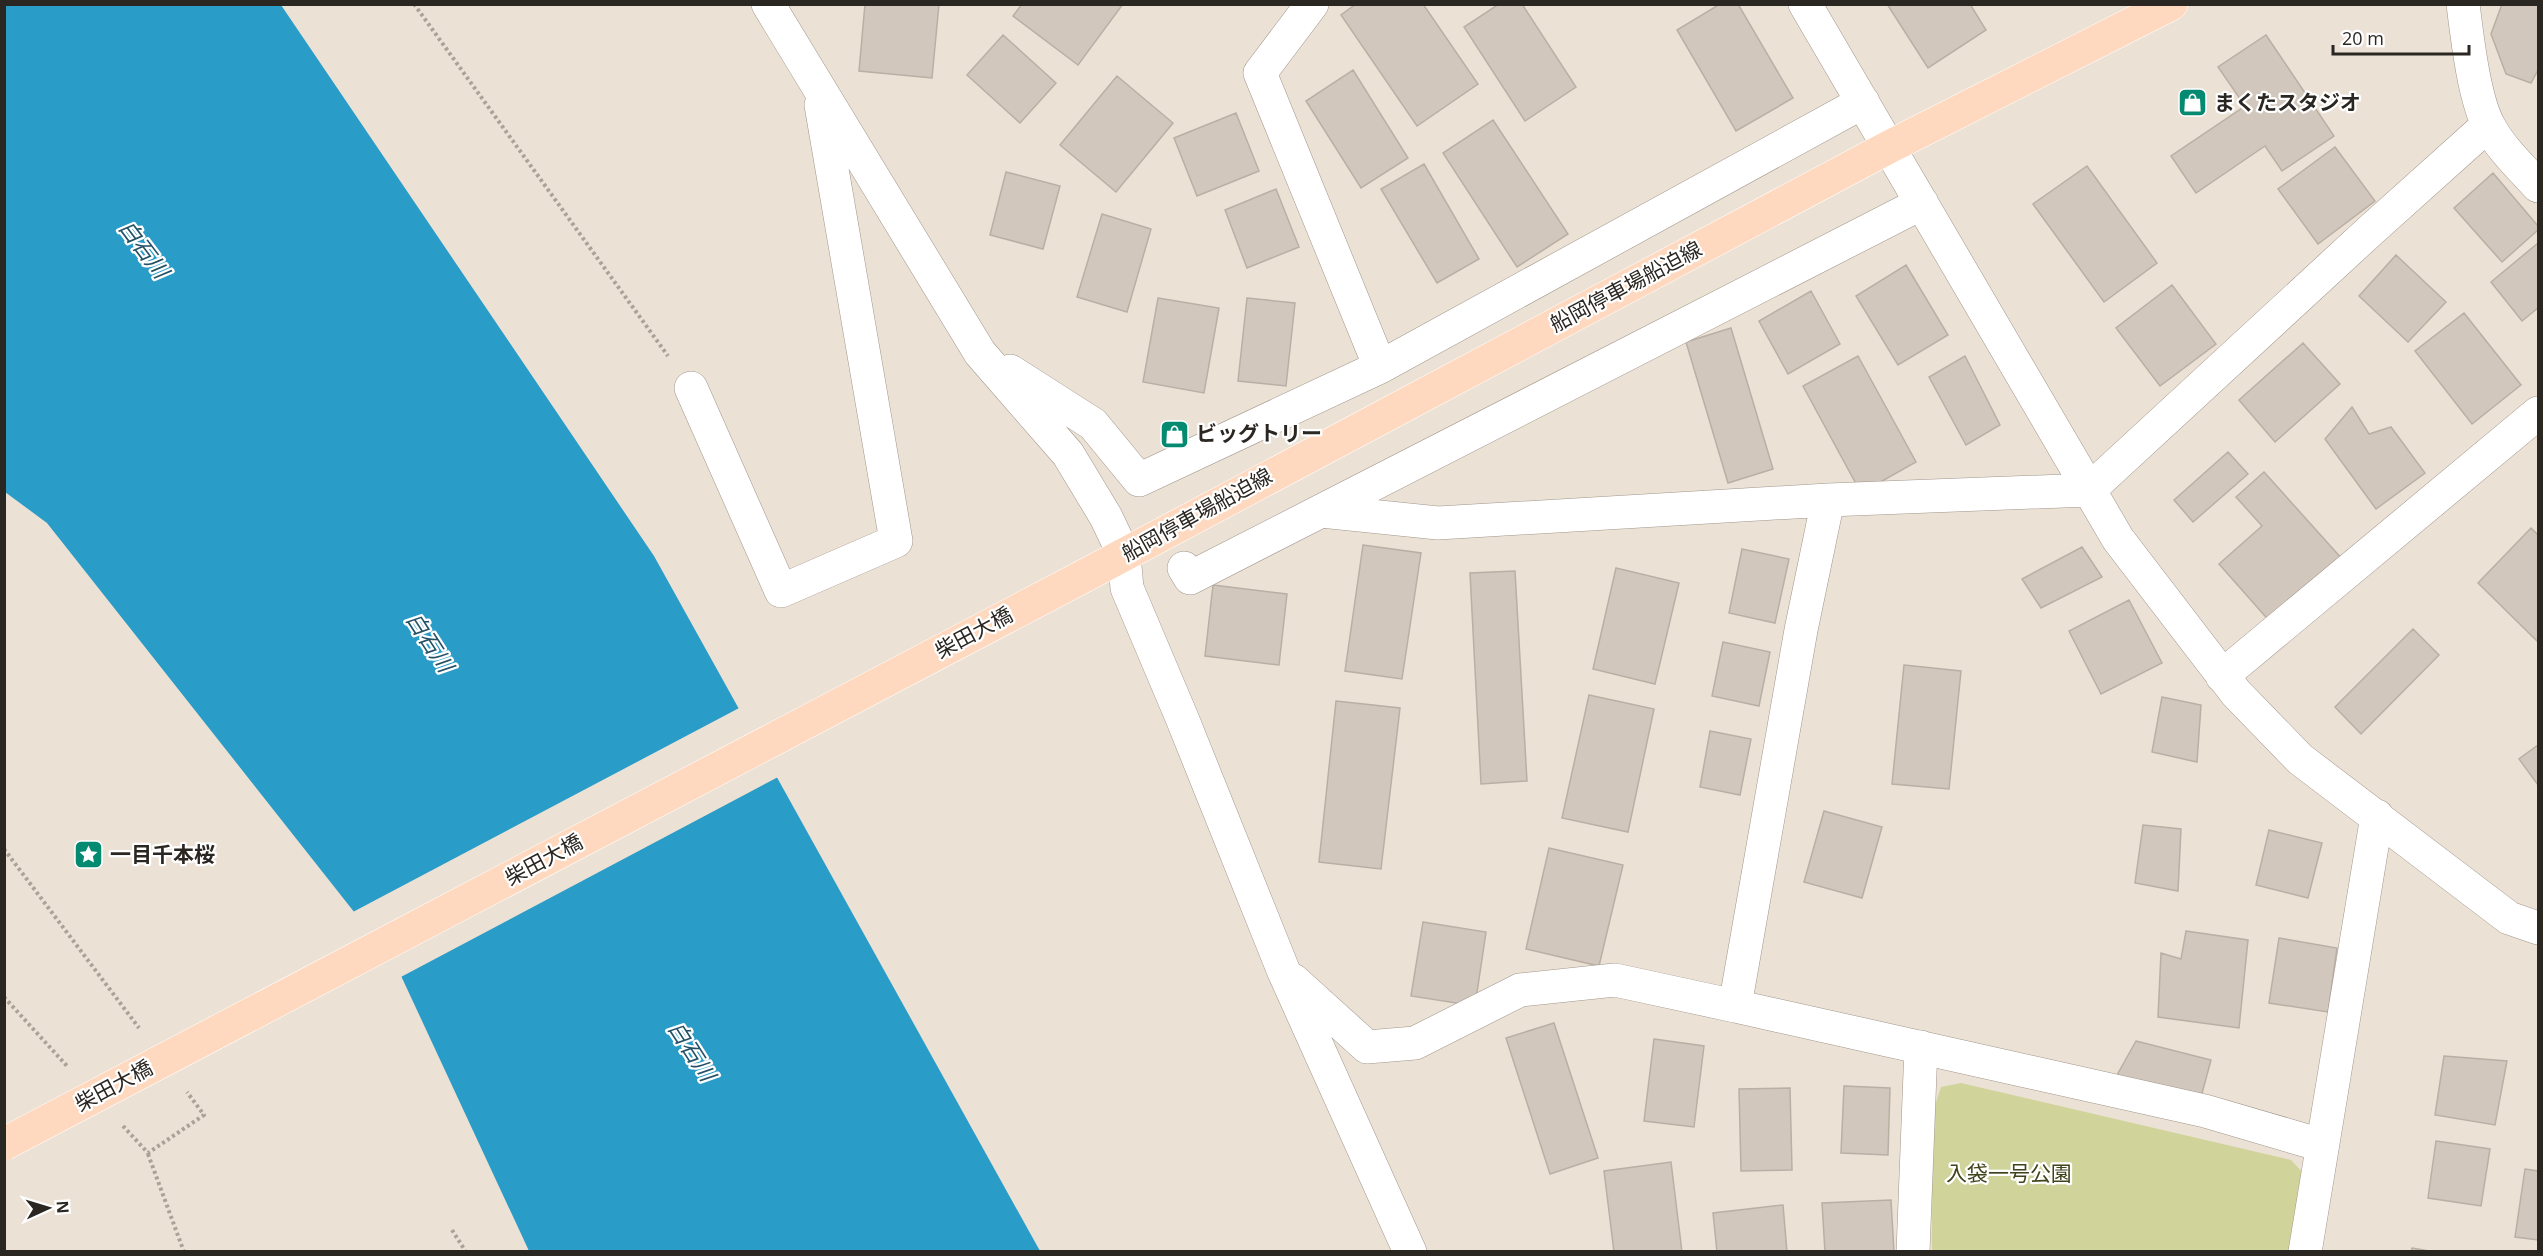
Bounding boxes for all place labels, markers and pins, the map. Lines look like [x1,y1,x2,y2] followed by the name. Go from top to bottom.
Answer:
[2177,87,2209,119] shop icon: まくたスタジオ
[2214,88,2361,116] place label: まくたスタジオ
[1159,418,1191,450] shop icon: ビッグトリー
[1196,419,1322,447] place label: ビッグトリー
[73,839,105,871] place icon: 一目千本桜
[110,840,215,868] place label: 一目千本桜

